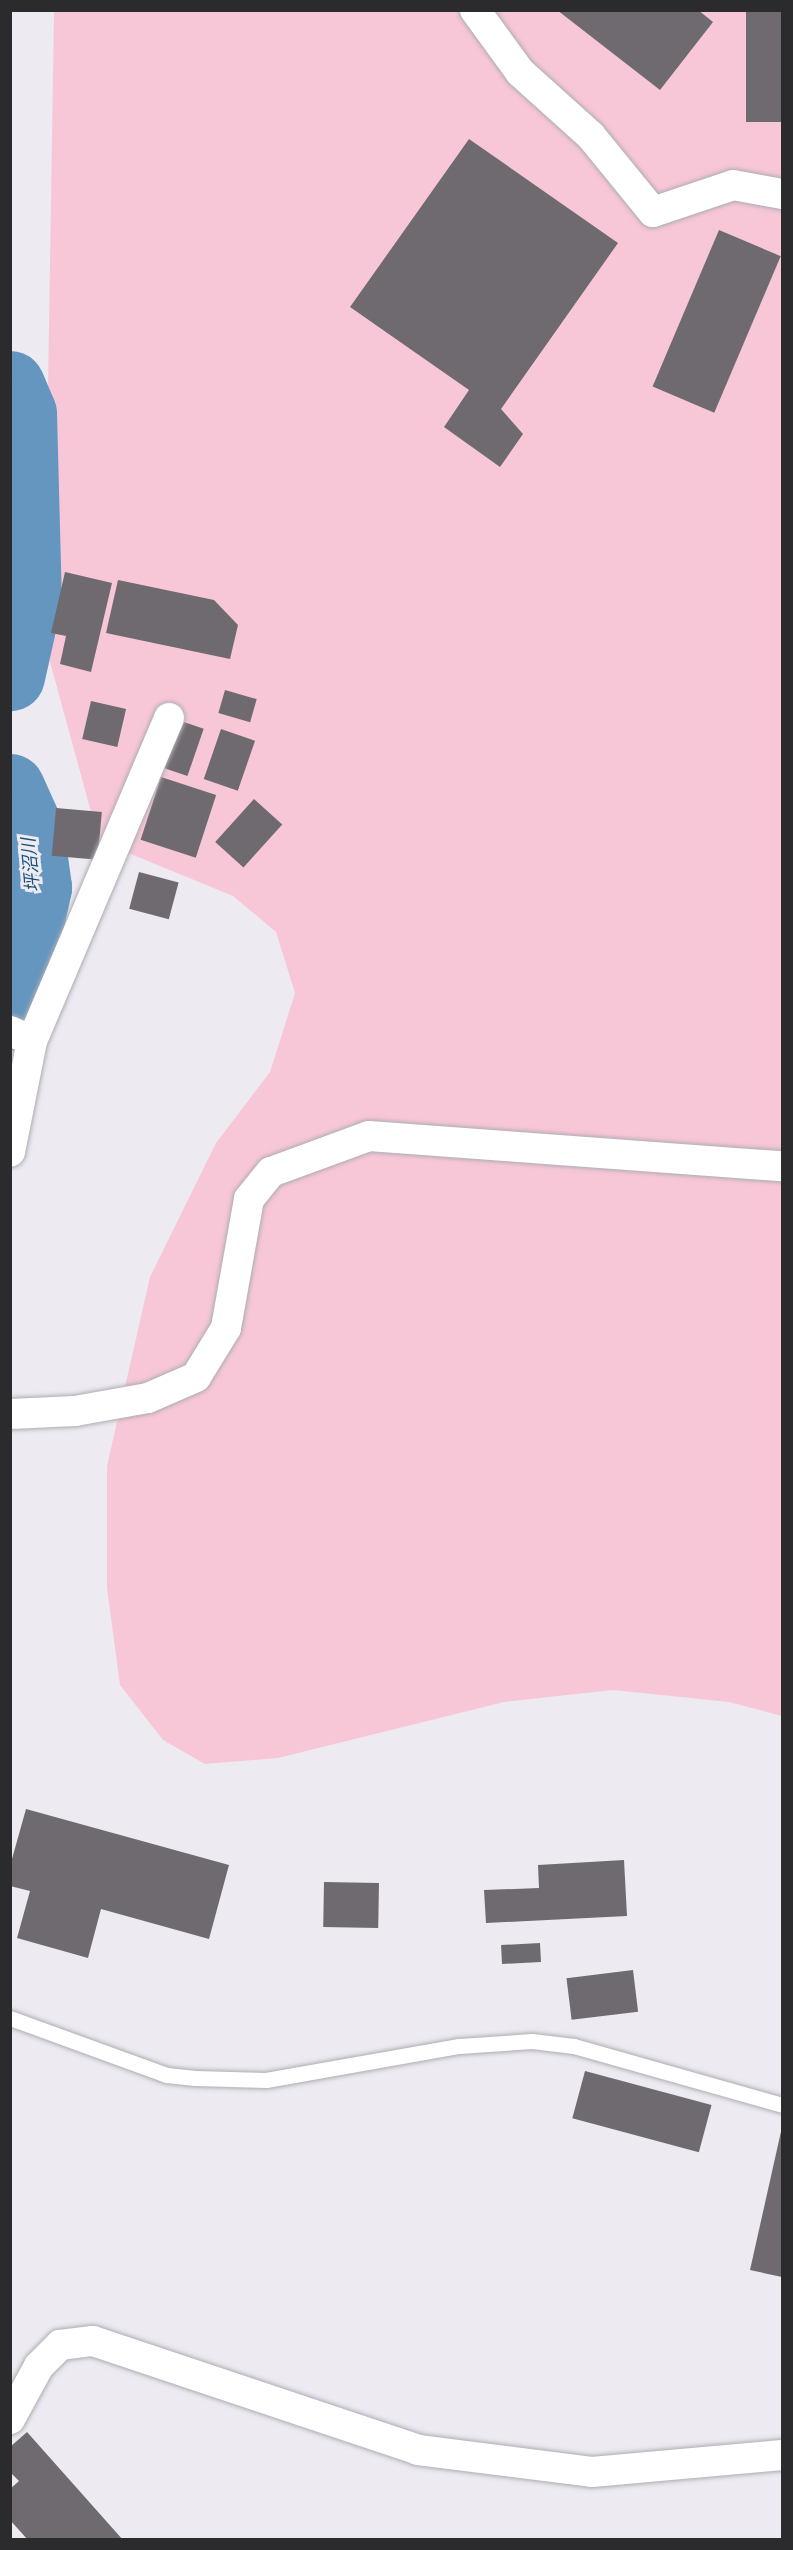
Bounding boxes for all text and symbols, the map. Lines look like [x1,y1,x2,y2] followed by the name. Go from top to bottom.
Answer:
[18,837,44,893] water label: 坪沼川

